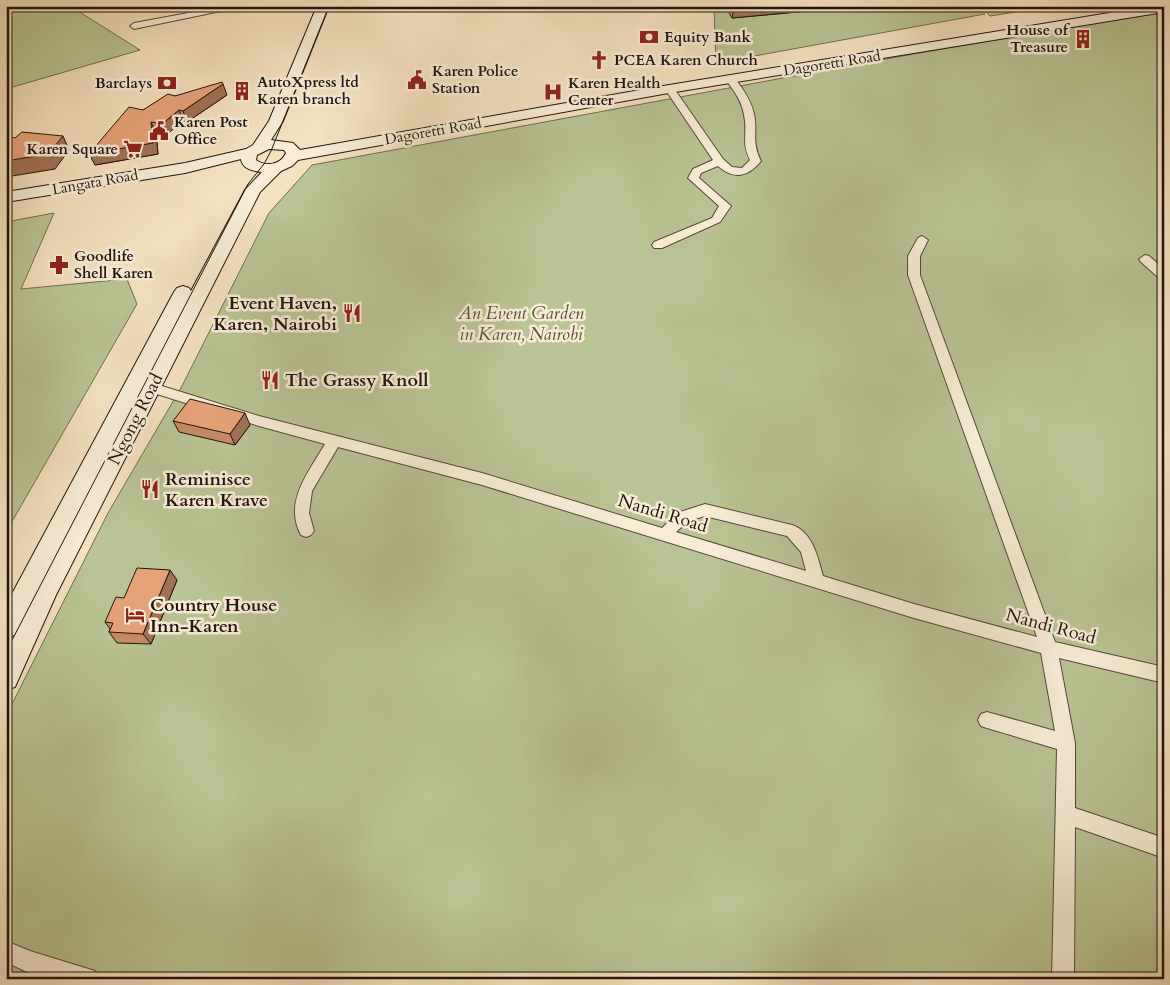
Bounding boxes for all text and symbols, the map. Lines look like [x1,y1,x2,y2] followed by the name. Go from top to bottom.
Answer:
[1006,20,1071,57] place label: House of Treasure
[638,26,660,48] bank icon: Equity Bank
[664,27,752,47] place label: Equity Bank
[1072,28,1094,50] building icon: House of Treasure
[782,45,882,81] street label: Dagoretti Road
[588,49,610,71] church icon: PCEA Karen Church
[614,50,758,70] place label: PCEA Karen Church
[432,61,519,98] place label: Karen Police Station
[406,69,428,91] public building icon: Karen Police Station
[156,72,178,94] bank icon: Barclays
[257,72,359,109] place label: AutoXpress ltd Karen branch
[95,73,152,93] place label: Barclays
[568,73,661,110] place label: Karen Health Center
[231,80,253,102] building icon: AutoXpress ltd Karen branch
[542,81,564,103] hospital icon: Karen Health Center
[174,112,248,149] place label: Karen Post Office
[383,113,483,149] street label: Dagoretti Road
[148,120,170,142] public building icon: Karen Post Office
[122,138,144,160] supermarket icon: Karen Square
[27,139,118,159] place label: Karen Square
[50,165,140,199] street label: Langata Road
[74,246,153,283] place label: Goodlife Shell Karen
[48,254,70,276] pharmacy icon: Goodlife Shell Karen
[213,291,337,337] place label: Event Haven, Karen, Nairobi
[457,301,584,347] park label: An Event Garden in Karen, Nairobi
[341,302,363,324] restaurant icon: Event Haven, Karen, Nairobi
[285,368,429,393] place label: The Grassy Knoll
[102,369,169,469] street label: Ngong Road
[259,369,281,391] restaurant icon: The Grassy Knoll
[165,467,268,513] place label: Reminisce Karen Krave
[139,478,161,500] restaurant icon: Reminisce Karen Krave
[615,488,711,539] street label: Nandi Road
[150,593,277,639] place label: Country House Inn-Karen
[1003,602,1099,651] street label: Nandi Road
[124,604,146,626] hotel icon: Country House Inn-Karen

